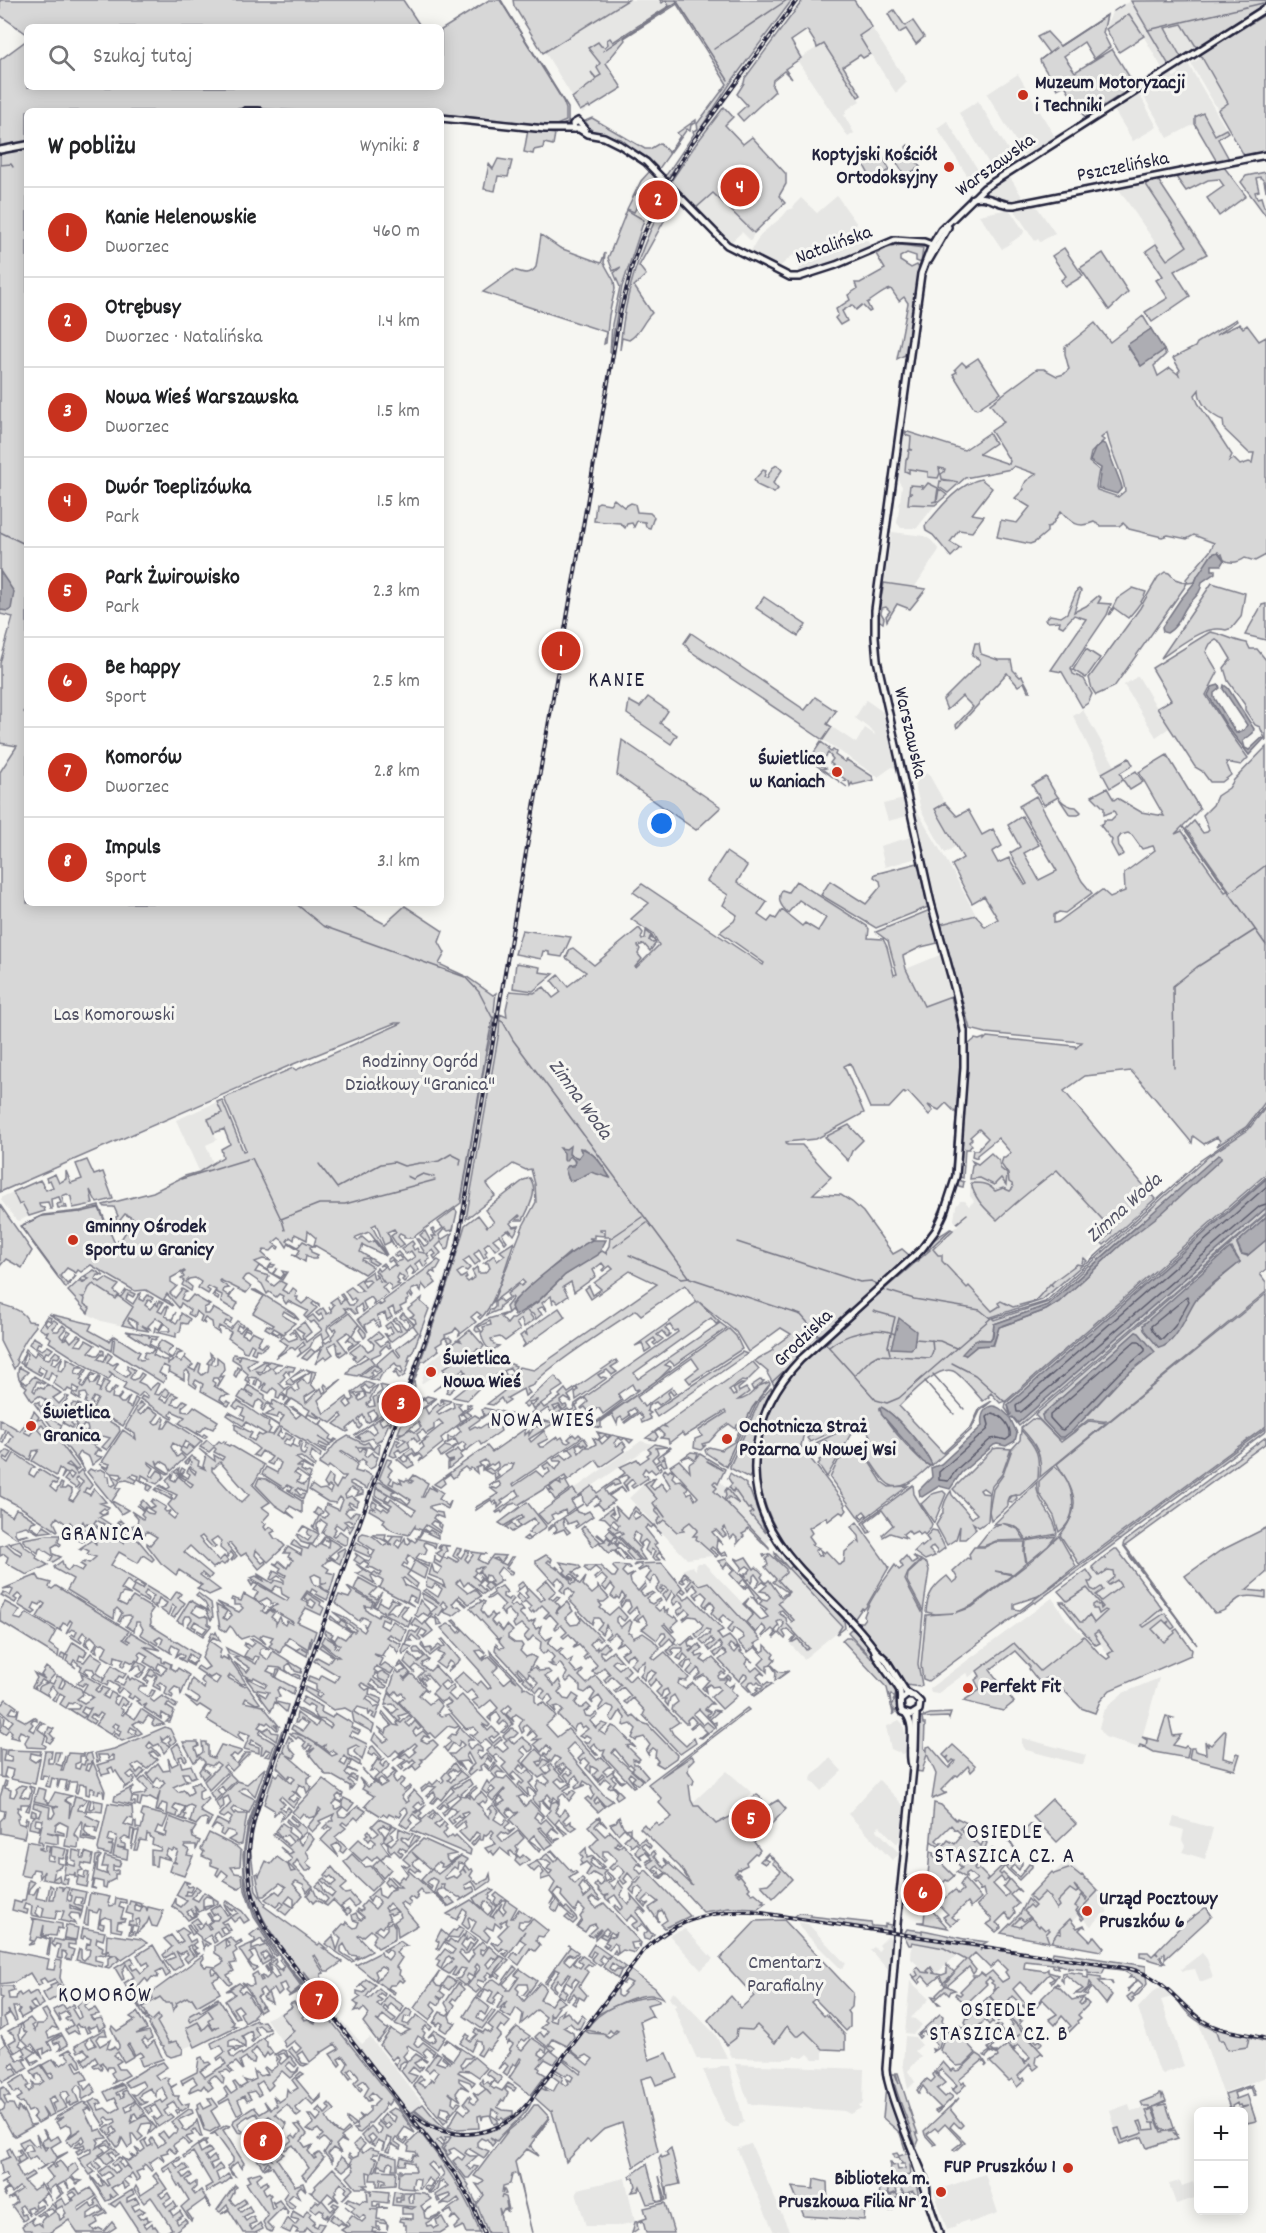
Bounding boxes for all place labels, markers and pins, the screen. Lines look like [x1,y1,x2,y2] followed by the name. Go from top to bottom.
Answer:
[1035,70,1185,121] place label: Muzeum Motoryzacji i Techniki
[1016,88,1030,102] marker: Muzeum Motoryzacji i Techniki
[812,142,938,193] place label: Koptyjski Kościół Ortodoksyjny
[942,160,956,174] marker: Koptyjski Kościół Ortodoksyjny
[720,164,760,210] pin: 4
[638,178,678,222] pin: 2
[542,628,580,674] pin: 1
[749,746,826,797] place label: Świetlica w Kaniach
[830,765,844,779] marker: Świetlica w Kaniach
[85,1214,214,1265] place label: Gminny Ośrodek Sportu w Granicy
[66,1233,80,1247] marker: Gminny Ośrodek Sportu w Granicy
[443,1346,522,1397] place label: Świetlica Nowa Wieś
[424,1365,438,1379] marker: Świetlica Nowa Wieś
[382,1382,420,1426] pin: 3
[43,1400,110,1451] place label: Świetlica Granica
[739,1414,896,1465] place label: Ochotnicza Straż Pożarna w Nowej Wsi
[24,1419,38,1433] marker: Świetlica Granica
[720,1432,734,1446] marker: Ochotnicza Straż Pożarna w Nowej Wsi
[980,1674,1062,1702] place label: Perfekt Fit
[961,1681,975,1695] marker: Perfekt Fit
[732,1796,771,1842] pin: 5
[904,1870,942,1916] pin: 6
[1099,1886,1218,1937] place label: Urząd Pocztowy Pruszków 6
[1080,1904,1094,1918] marker: Urząd Pocztowy Pruszków 6
[300,1978,338,2022] pin: 7
[244,2118,282,2164] pin: 8
[944,2154,1056,2182] place label: FUP Pruszków 1
[1061,2161,1075,2175] marker: FUP Pruszków 1
[778,2166,929,2217] place label: Biblioteka m. Pruszkowa Filia Nr 2
[934,2185,948,2199] marker: Biblioteka m. Pruszkowa Filia Nr 2

